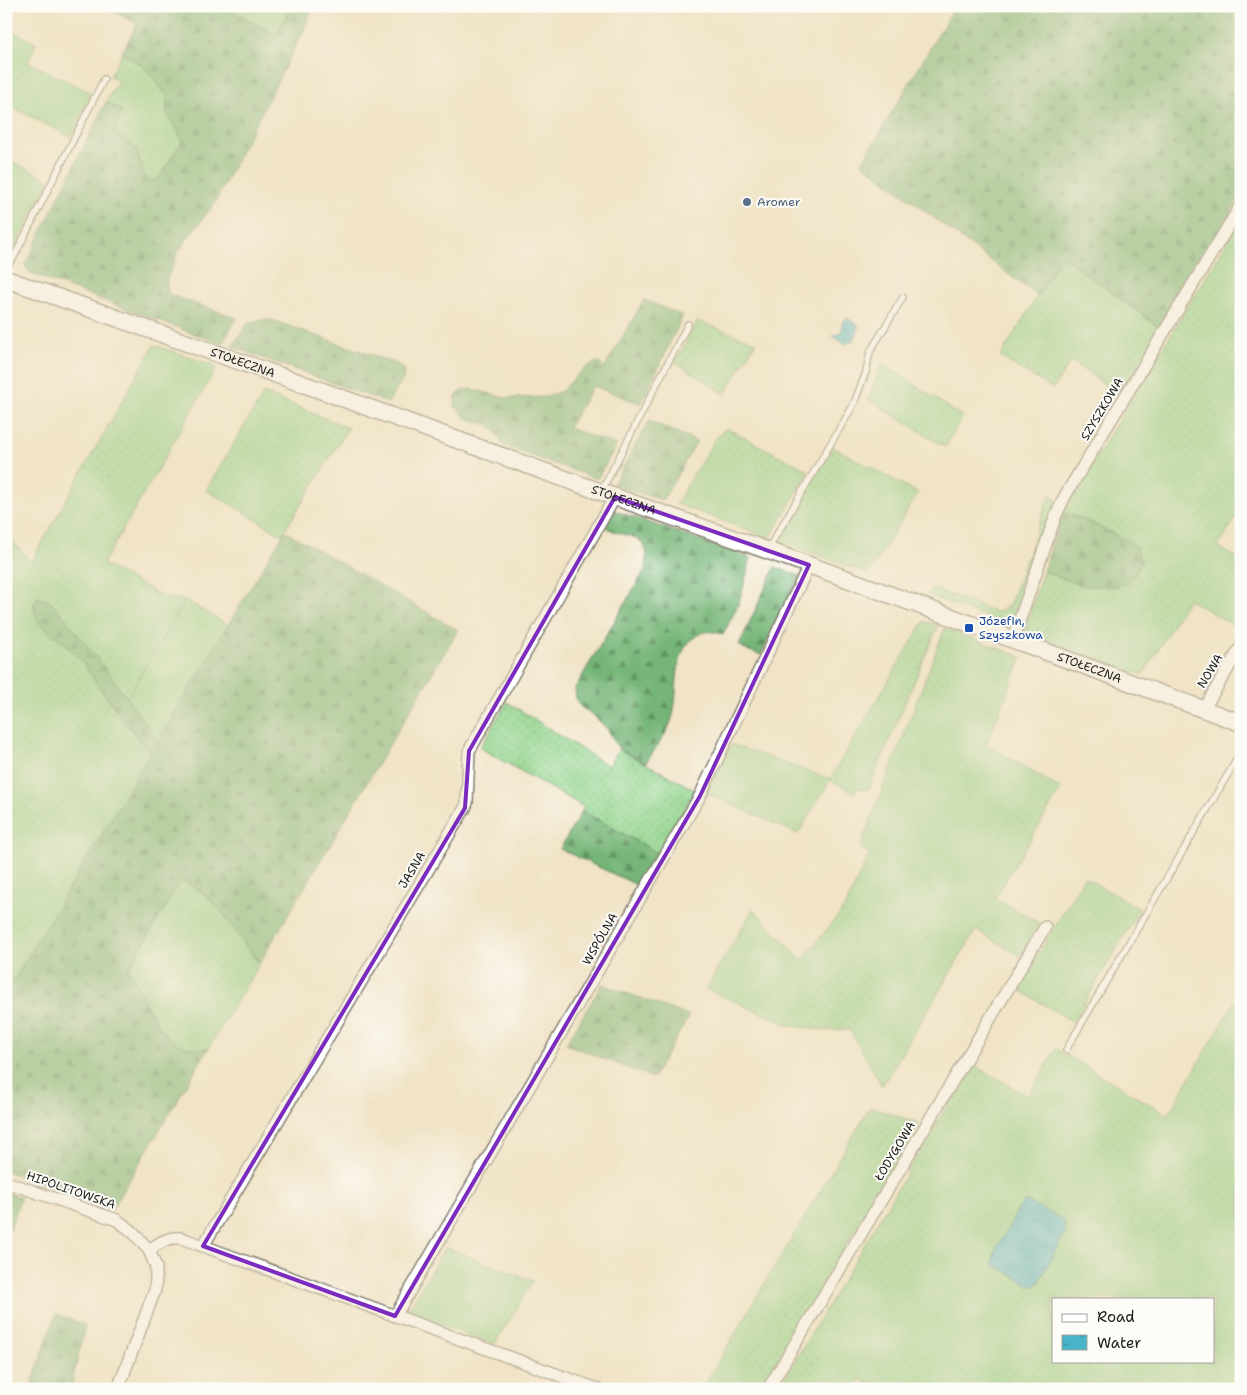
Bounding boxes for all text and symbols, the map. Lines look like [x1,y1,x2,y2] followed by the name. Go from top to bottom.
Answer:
[757,194,801,210] place label: Aromer
[741,196,753,208] marker: Aromer
[208,344,277,382] street label: STOŁECZNA
[1077,374,1127,443] street label: SZYSZKOWA
[589,481,658,519] street label: STOŁECZNA
[979,613,1043,643] place label: Józefin, Szyszkowa
[963,622,975,634] marker: Józefin, Szyszkowa
[1055,648,1124,687] street label: STOŁECZNA
[1193,651,1227,691] street label: NOWA
[395,848,429,891] street label: JASNA
[579,910,621,968] street label: WSPÓLNA
[870,1118,919,1185] street label: ŁODYGOWA
[24,1167,118,1213] street label: HIPOLITOWSKA
[1052,1298,1214,1362] legend
[1097,1307,1135,1327] text: Road
[1097,1333,1141,1353] text: Water

